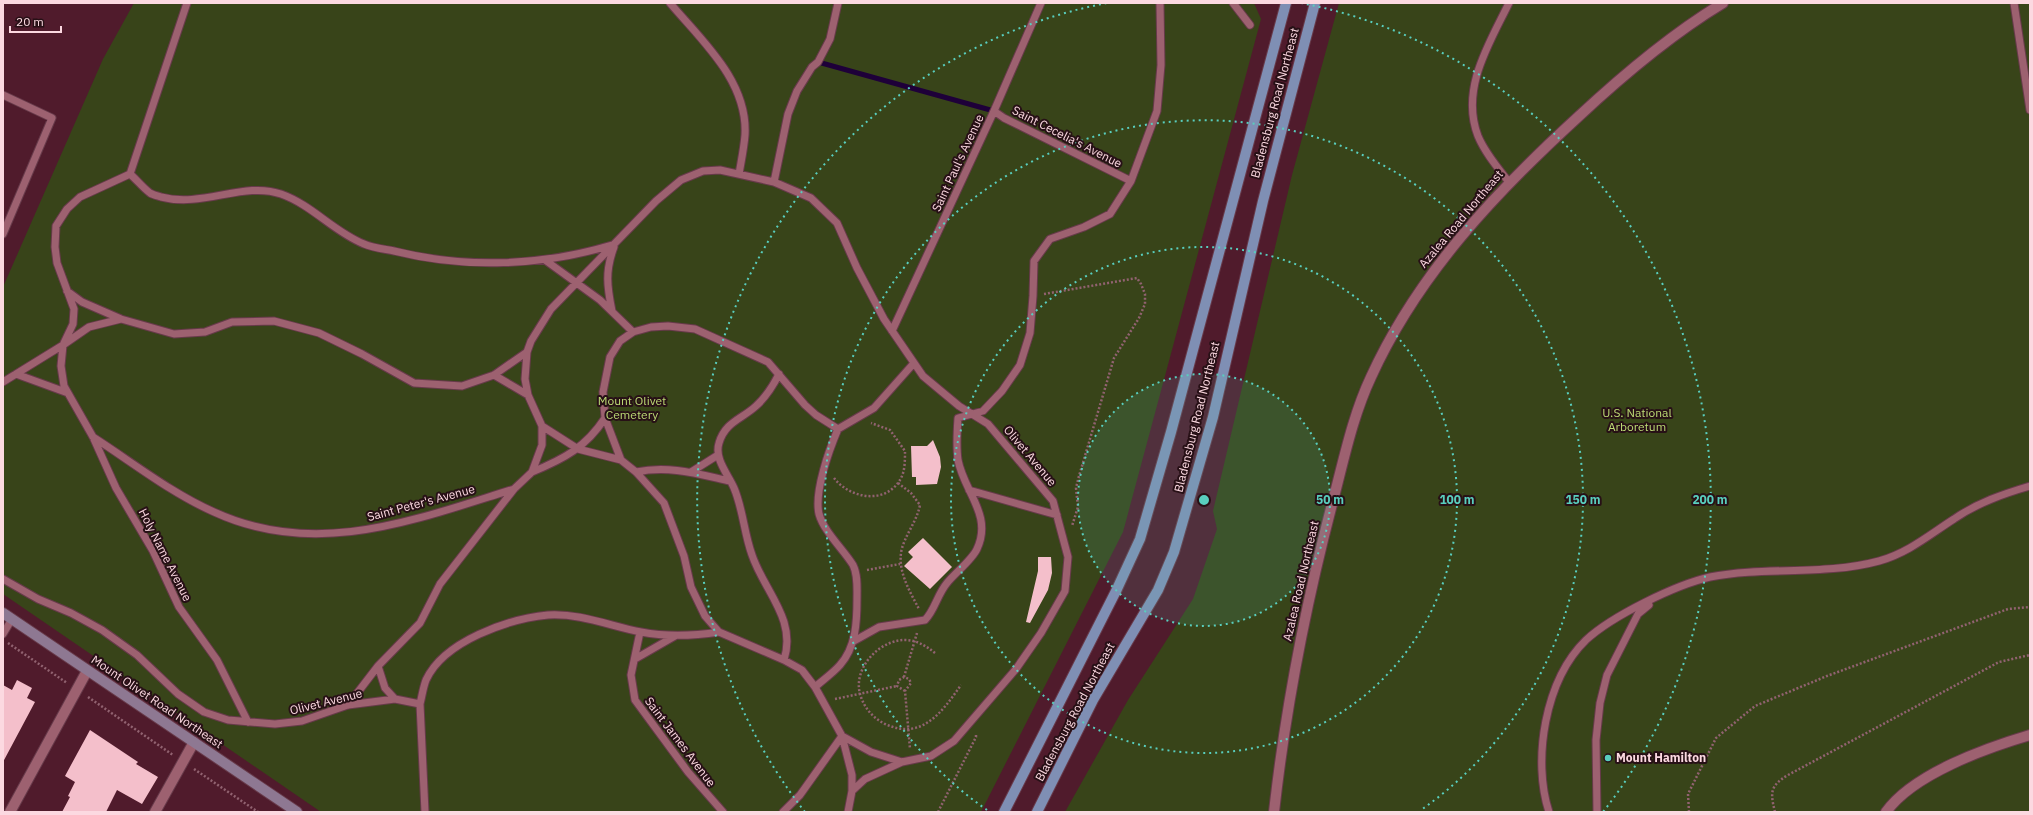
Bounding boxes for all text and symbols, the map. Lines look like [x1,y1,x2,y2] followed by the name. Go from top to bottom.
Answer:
[10,8,61,34] scale bar
[16,14,44,29] text: 20 m
[1247,26,1302,180] street label: Bladensburg Road Northeast
[1010,102,1125,171] street label: Saint Cecelia's Avenue
[928,111,987,214] street label: Saint Paul's Avenue
[1415,167,1506,271] street label: Azalea Road Northeast
[1171,340,1223,494] street label: Bladensburg Road Northeast
[598,393,666,422] park label: Mount Olivet Cemetery
[1602,405,1672,434] park label: U.S. National Arboretum
[1001,422,1060,489] street label: Olivet Avenue
[365,481,477,524] street label: Saint Peter's Avenue
[1316,492,1344,507] text: 50 m
[1439,492,1475,507] text: 100 m
[1565,492,1601,507] text: 150 m
[1692,492,1728,507] text: 200 m
[1197,493,1211,507] centre of rings
[136,506,195,604] street label: Holy Name Avenue
[1279,519,1322,642] street label: Azalea Road Northeast
[1032,640,1118,784] street label: Bladensburg Road Northeast
[89,652,226,751] street label: Mount Olivet Road Northeast
[288,685,364,718] street label: Olivet Avenue
[642,694,719,790] street label: Saint James Avenue
[1616,750,1706,765] place label: Mount Hamilton
[1603,753,1613,763] marker: Mount Hamilton

